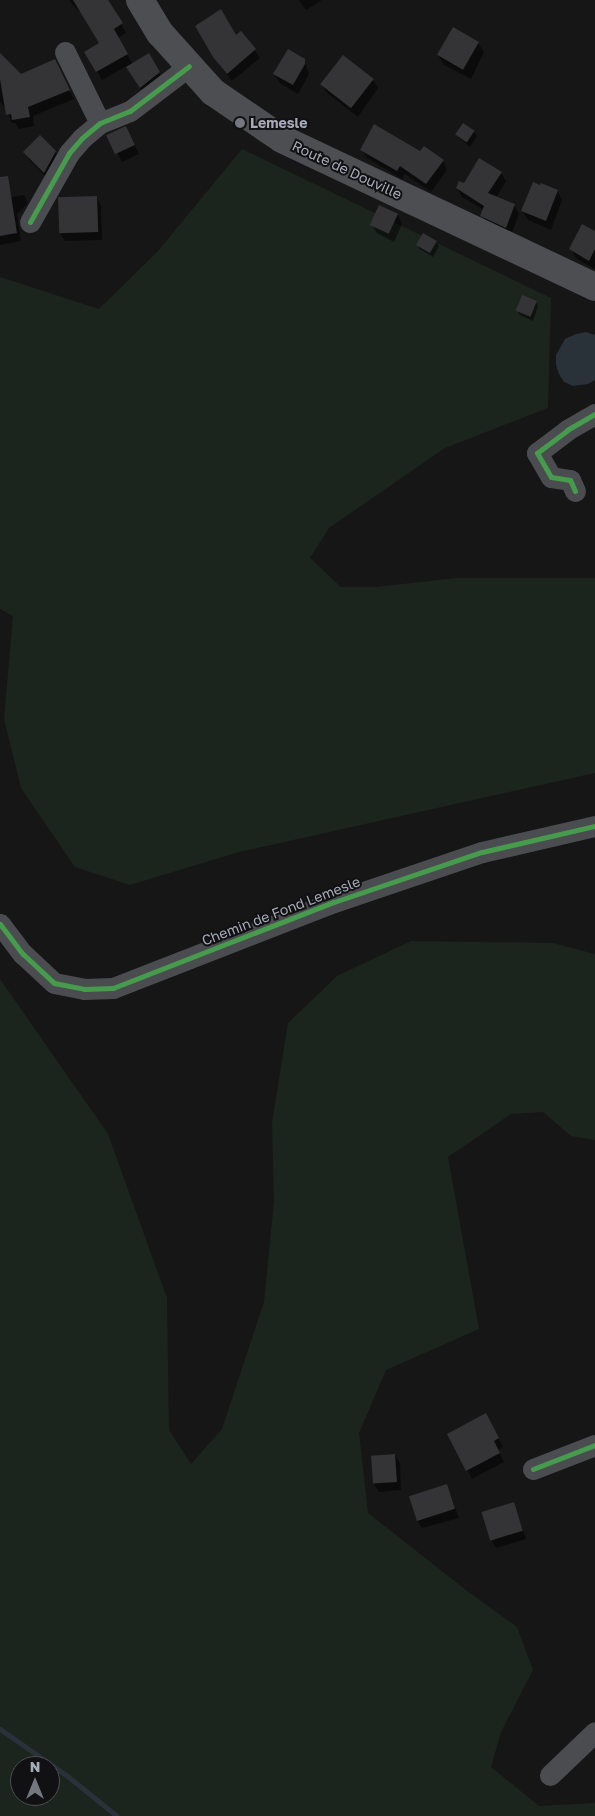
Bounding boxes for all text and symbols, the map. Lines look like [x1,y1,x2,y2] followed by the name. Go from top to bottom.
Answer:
[250,115,307,131] place label: Lemesle
[234,117,246,129] marker: Lemesle
[290,137,404,203] street label: Route de Douville
[199,873,363,949] street label: Chemin de Fond Lemesle
[10,1756,60,1806] north arrow
[30,1758,40,1775] text: N

